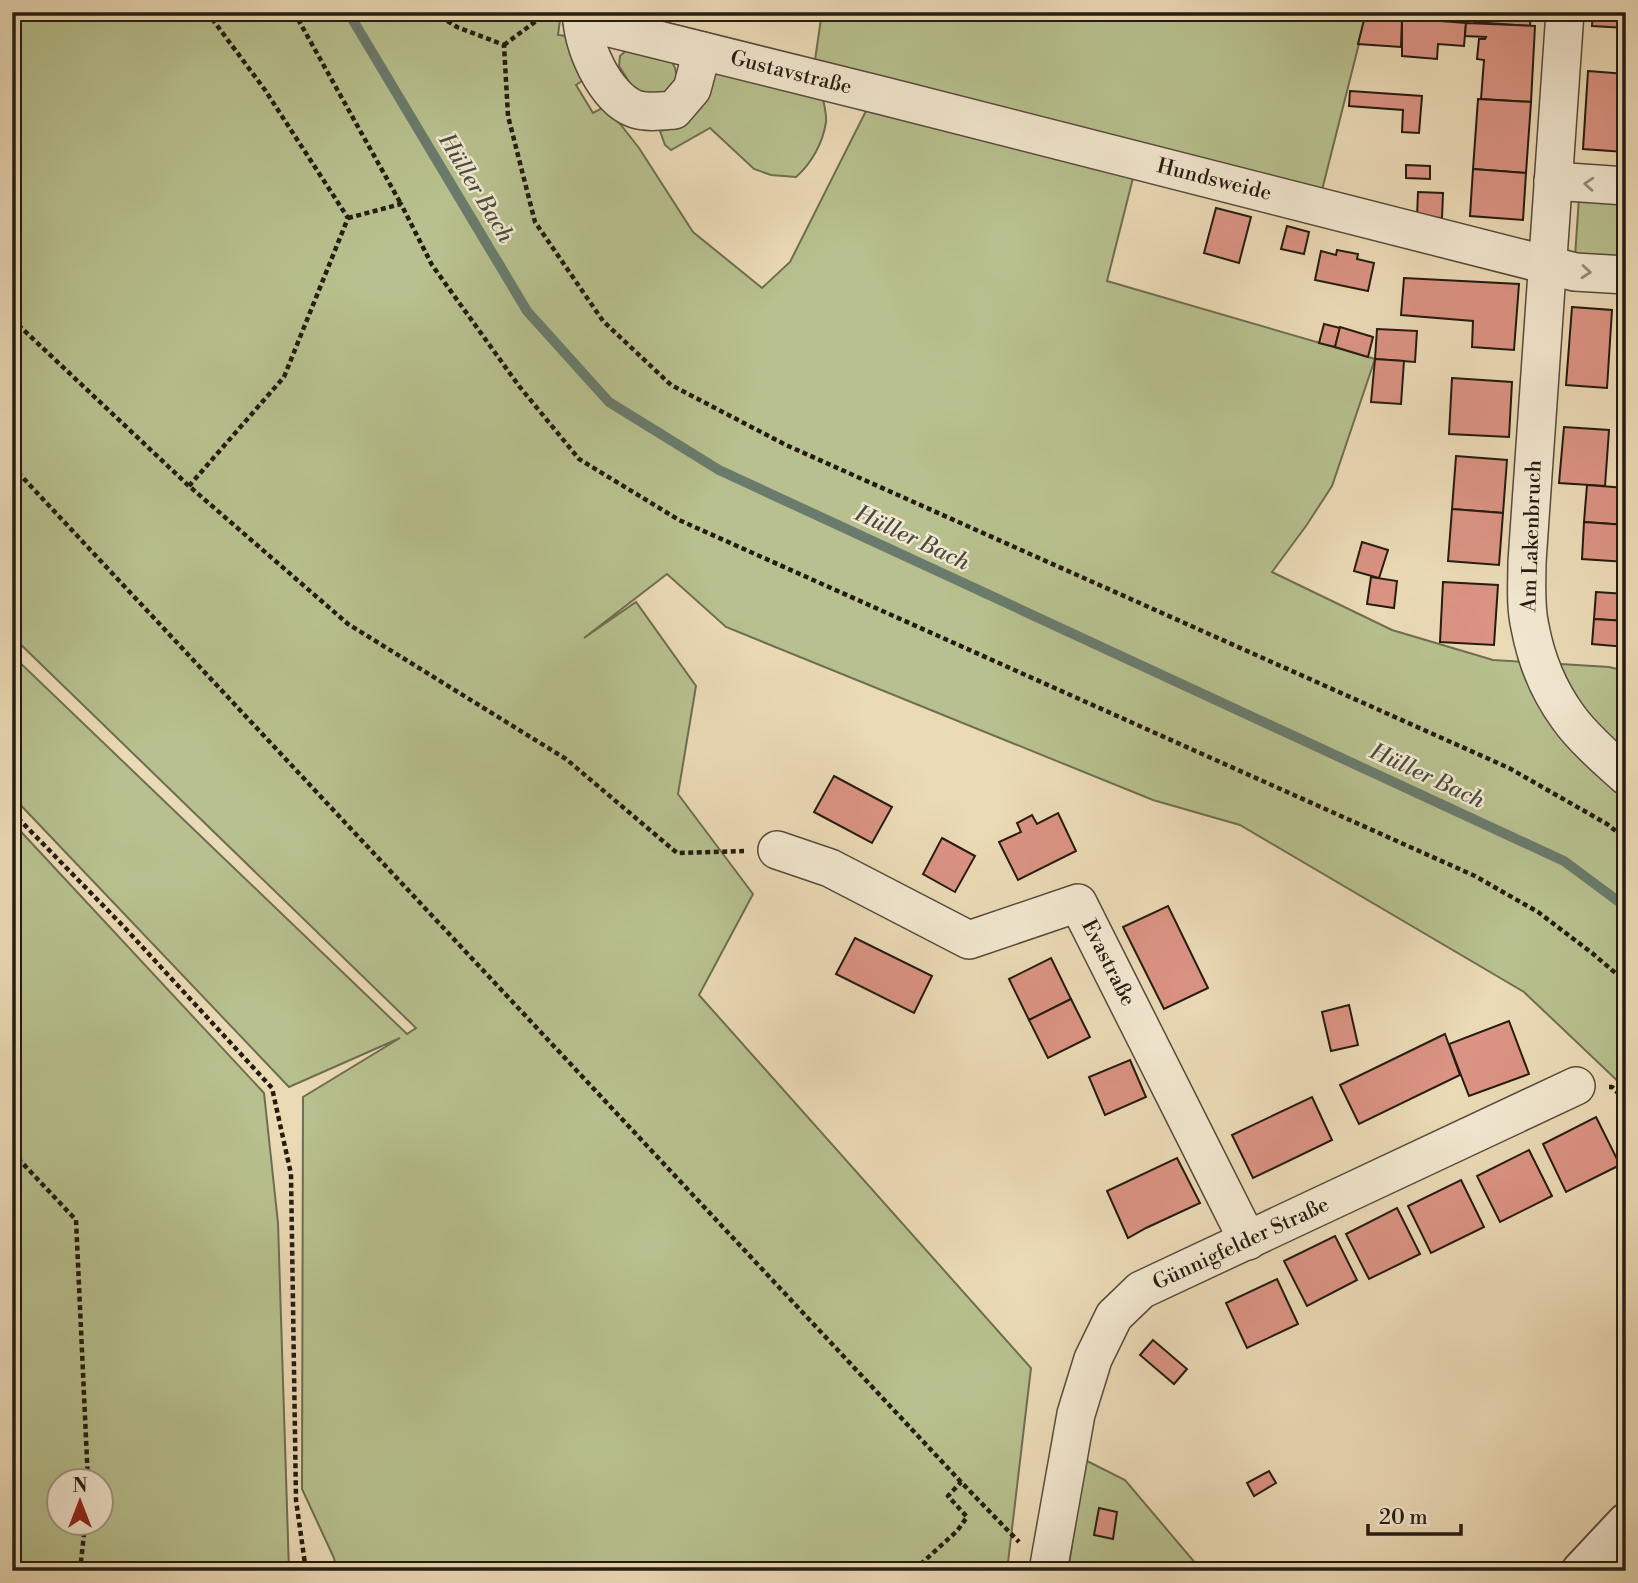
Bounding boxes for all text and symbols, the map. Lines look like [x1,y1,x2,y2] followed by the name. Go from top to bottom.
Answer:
[728,45,854,101] street label: Gustavstraße
[432,127,520,248] water label: Hüller Bach
[1154,153,1274,207] street label: Hundsweide
[1584,176,1595,191] one-way arrow
[1580,265,1592,280] one-way arrow
[1516,459,1548,613] street label: Am Lakenbruch
[849,499,974,577] water label: Hüller Bach
[1364,737,1489,815] water label: Hüller Bach
[1075,915,1141,1011] street label: Evastraße
[1149,1192,1333,1296] street label: Günnigfelder Straße
[46,1468,116,1538] north arrow
[72,1474,88,1498] text: N
[1368,1492,1461,1536] scale bar
[1379,1505,1428,1531] text: 20 m

